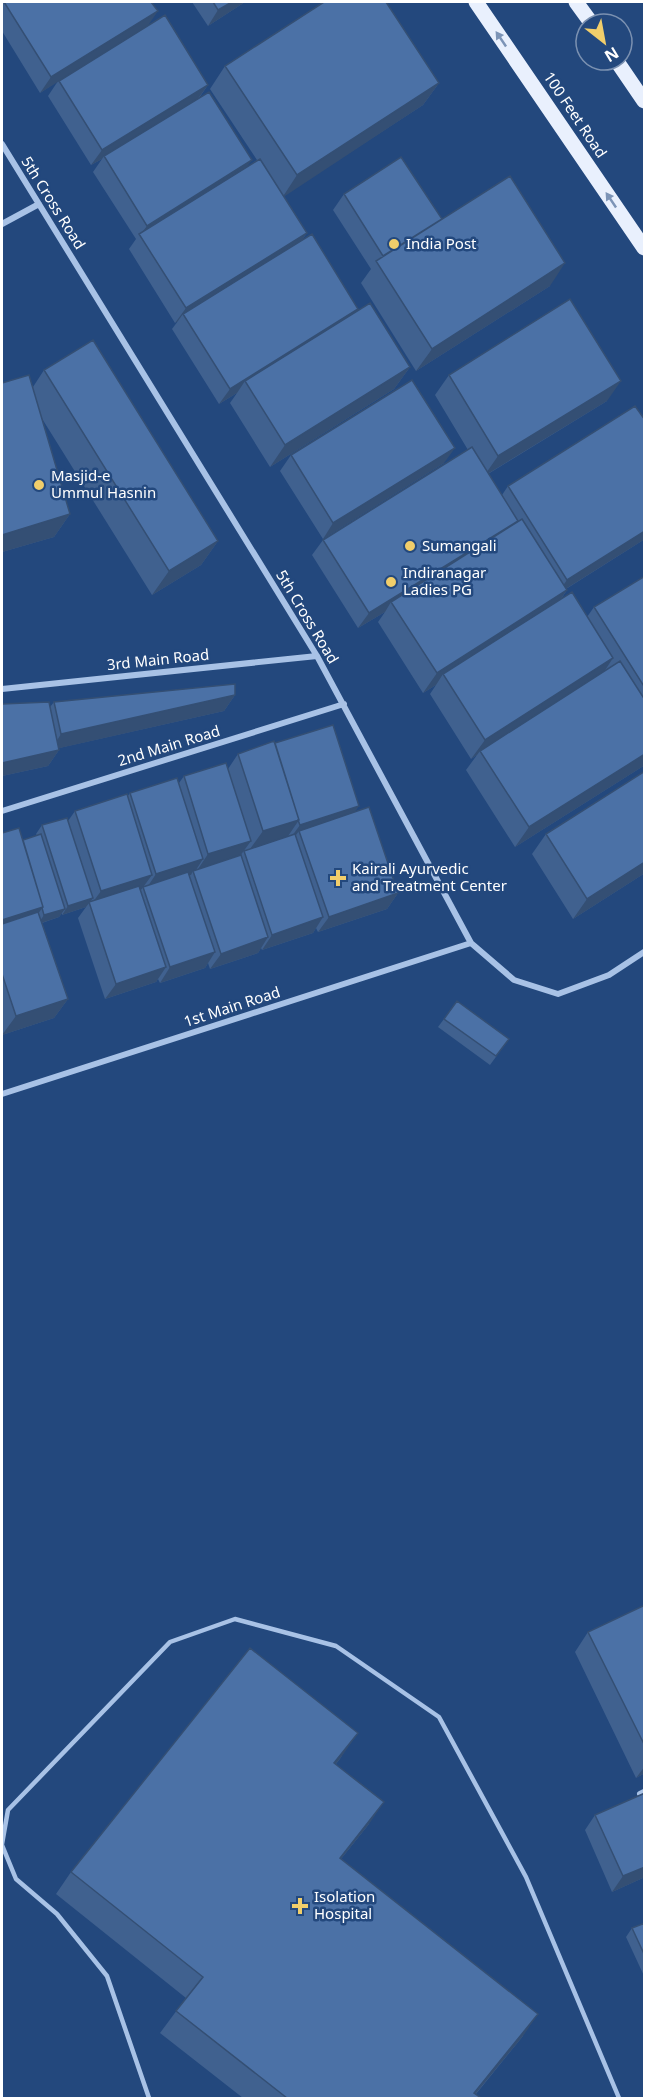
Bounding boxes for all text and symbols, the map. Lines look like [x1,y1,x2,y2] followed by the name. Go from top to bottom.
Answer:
[574,12,634,72] north arrow
[496,31,507,47] one-way arrow
[600,42,623,68] text: N
[540,68,612,161] street label: 100 Feet Road
[17,152,90,253] street label: 5th Cross Road
[605,192,617,208] one-way arrow
[406,233,477,253] place label: India Post
[387,237,401,251] marker: India Post
[51,465,156,502] place label: Masjid-e Ummul Hasnin
[32,478,46,492] marker: Masjid-e Ummul Hasnin
[422,535,497,555] place label: Sumangali
[403,539,417,553] marker: Sumangali
[403,562,486,599] place label: Indiranagar Ladies PG
[272,566,344,667] street label: 5th Cross Road
[384,575,398,589] marker: Indiranagar Ladies PG
[106,644,210,674] street label: 3rd Main Road
[115,720,222,770] street label: 2nd Main Road
[352,858,507,895] place label: Kairali Ayurvedic and Treatment Center
[329,869,347,887] marker: Kairali Ayurvedic and Treatment Center
[181,981,282,1031] street label: 1st Main Road
[314,1886,375,1923] place label: Isolation Hospital
[291,1897,309,1915] marker: Isolation Hospital

